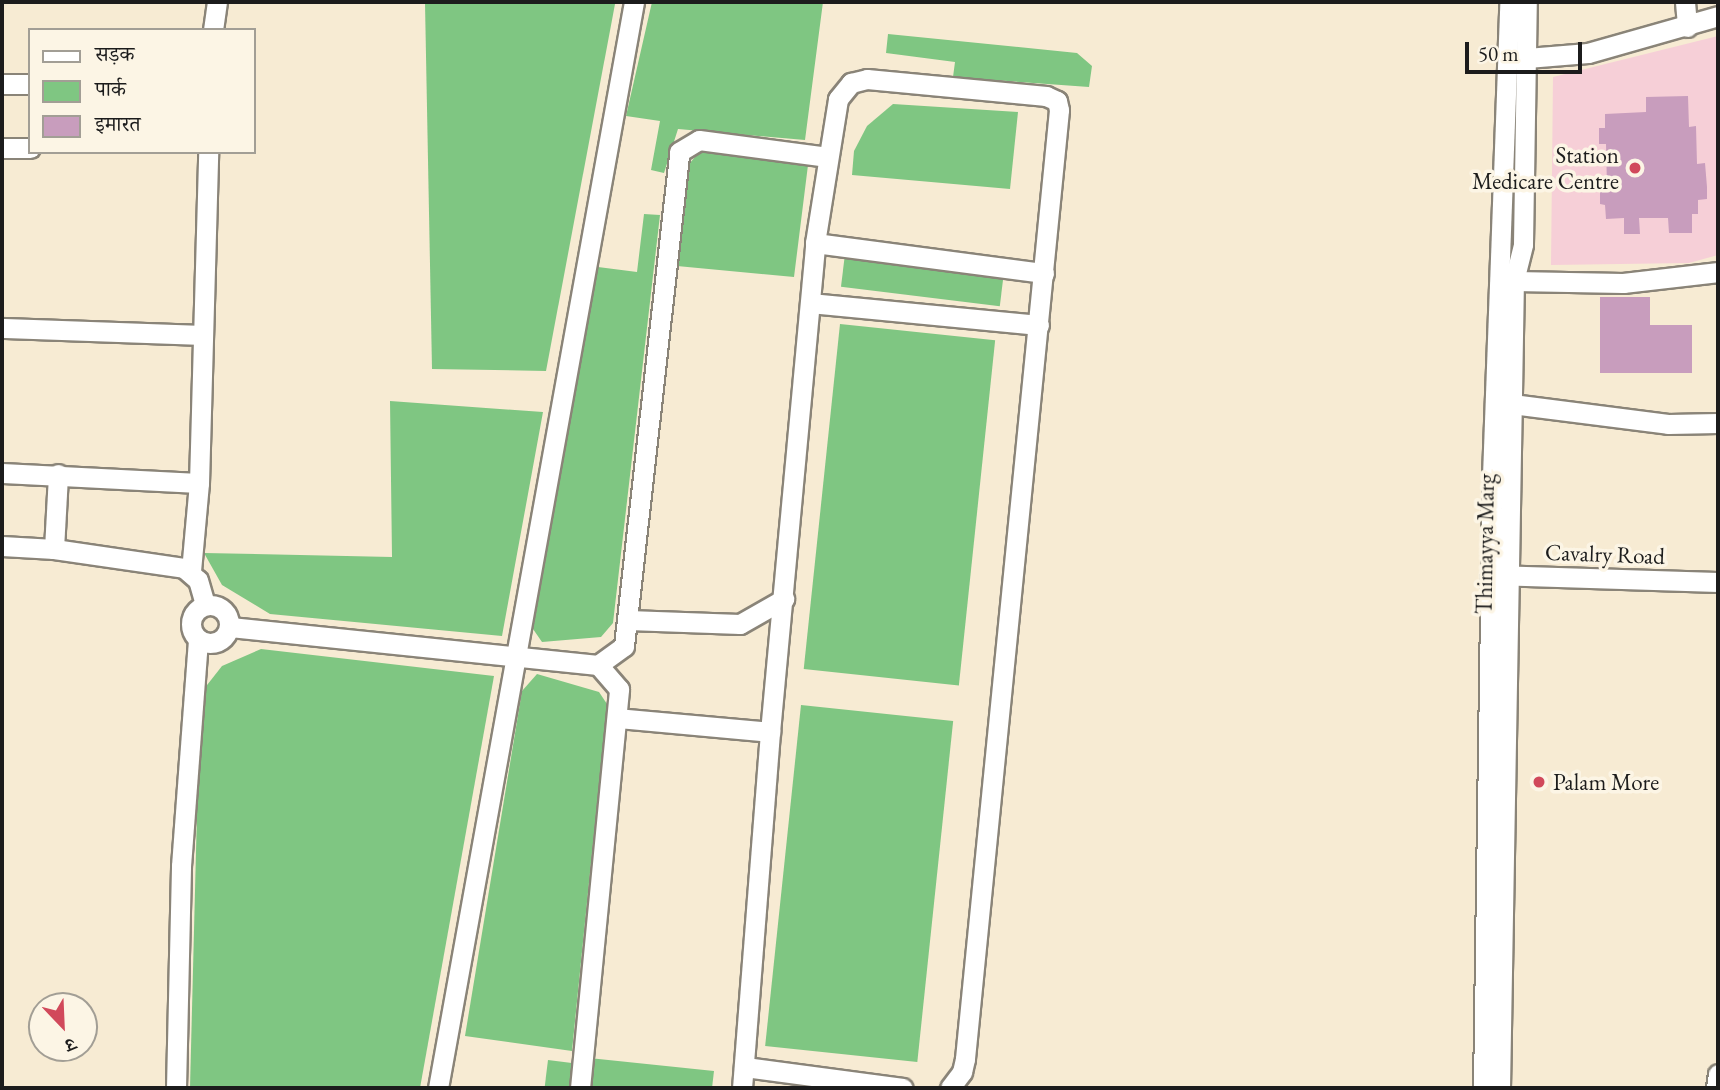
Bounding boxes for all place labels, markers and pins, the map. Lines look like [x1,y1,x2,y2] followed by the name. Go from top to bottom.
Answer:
[1472,141,1619,195] place label: Station Medicare Centre
[1625,158,1645,178] marker: Station Medicare Centre
[1553,768,1659,796] place label: Palam More
[1531,774,1547,790] marker: Palam More

